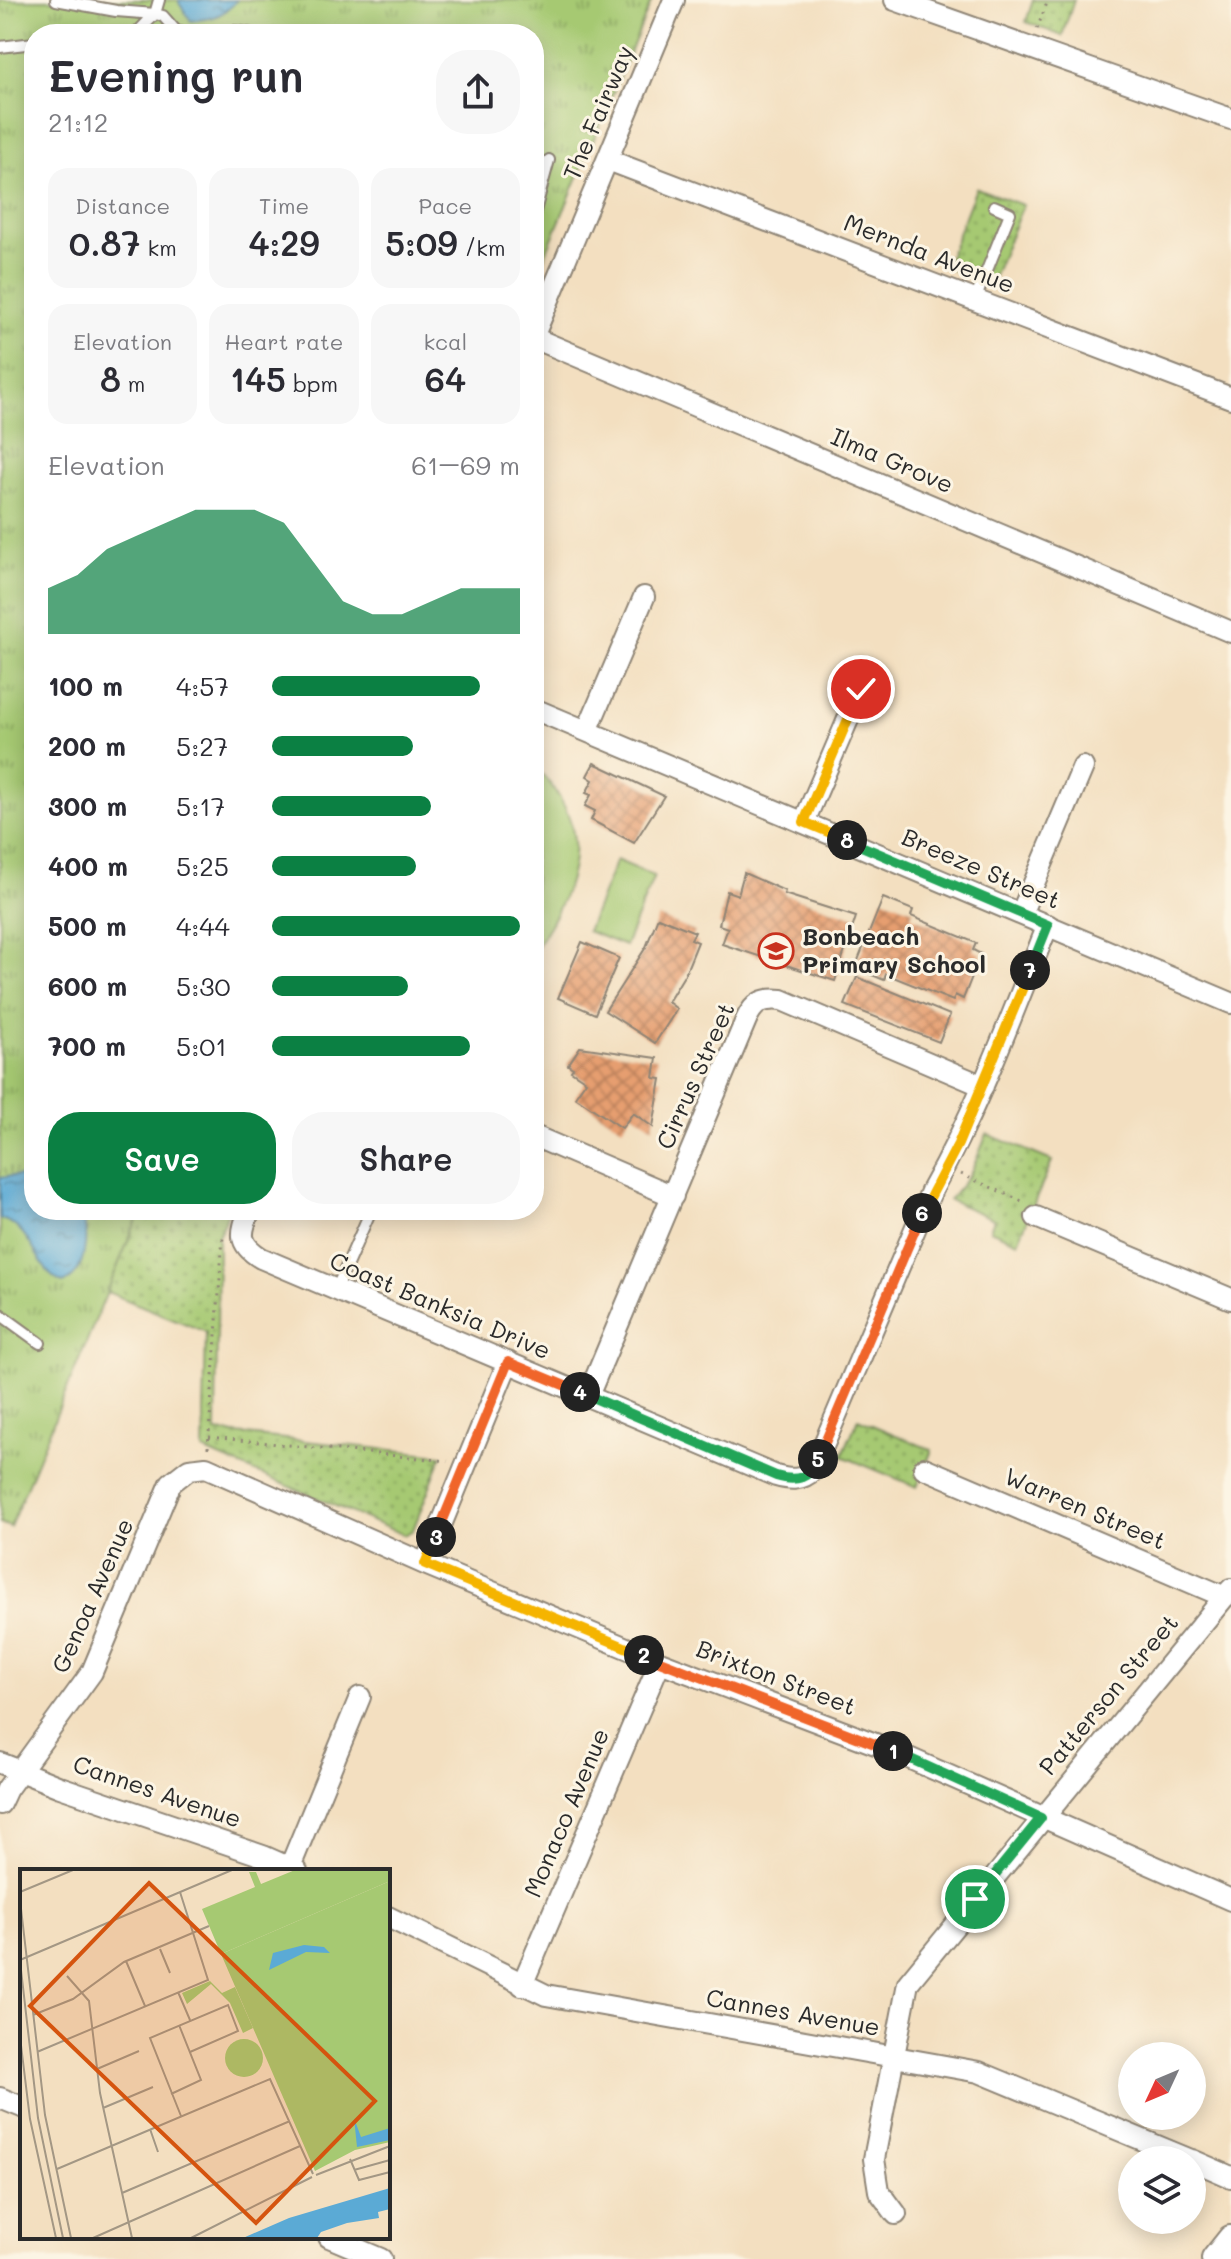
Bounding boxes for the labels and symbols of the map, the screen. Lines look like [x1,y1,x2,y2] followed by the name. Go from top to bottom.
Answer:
[555,40,640,184] street label: The Fairway
[840,206,1019,299] street label: Mernda Avenue
[827,420,958,499] street label: Ilma Grove
[827,655,895,723] pin
[827,820,867,860] pin: 8
[898,820,1065,915] street label: Breeze Street
[802,920,986,979] place label: Bonbeach Primary School
[757,932,795,970] school or university icon: Bonbeach Primary School
[1010,950,1050,990] pin: 7
[648,997,741,1154] street label: Cirrus Street
[902,1193,942,1233] pin: 6
[325,1244,556,1365] street label: Coast Banksia Drive
[560,1372,600,1412] pin: 4
[798,1439,838,1479] pin: 5
[1000,1460,1171,1556] street label: Warren Street
[44,1513,140,1677] street label: Genoa Avenue
[416,1517,456,1557] pin: 3
[1031,1607,1184,1781] street label: Patterson Street
[692,1632,861,1721] street label: Brixton Street
[624,1635,664,1675] pin: 2
[516,1723,615,1902] street label: Monaco Avenue
[873,1731,913,1771] pin: 1
[69,1747,246,1834] street label: Cannes Avenue
[941,1865,1009,1933] pin
[20,1869,390,2239] inset map
[704,1981,883,2042] street label: Cannes Avenue
[1118,2042,1206,2130] north arrow

